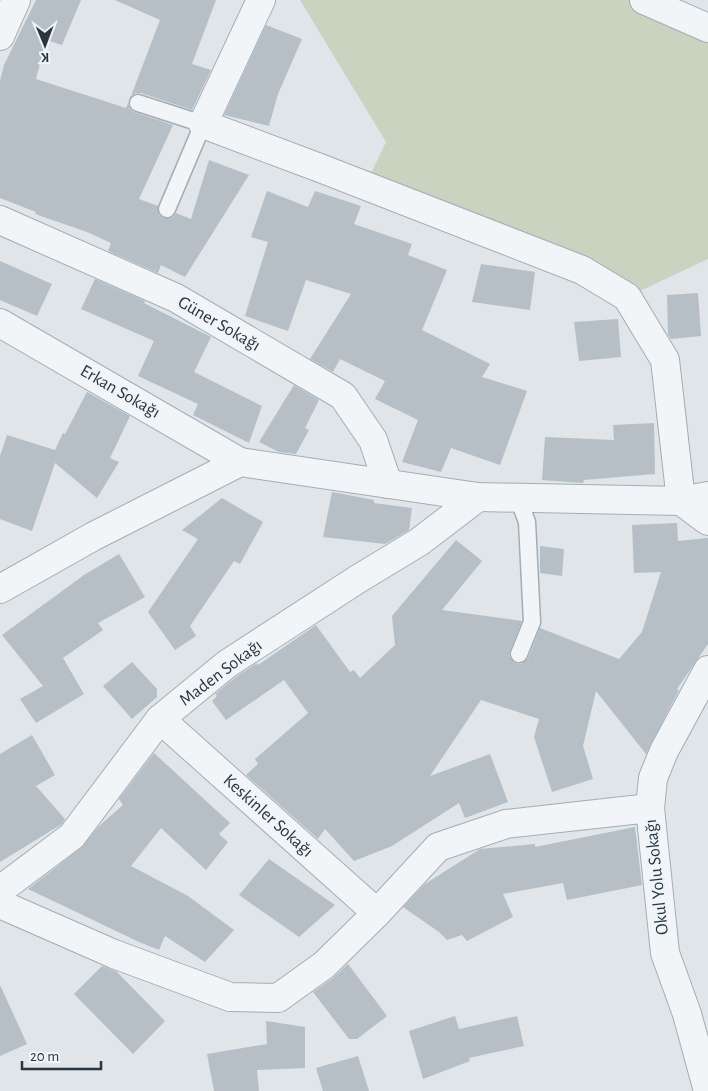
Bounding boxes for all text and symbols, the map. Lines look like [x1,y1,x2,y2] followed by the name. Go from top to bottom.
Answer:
[20,20,70,70] north arrow
[40,50,49,64] text: K
[175,293,263,355] street label: Güner Sokağı
[77,362,163,422] street label: Erkan Sokağı
[176,636,266,710] street label: Maden Sokağı
[220,771,316,861] street label: Keskinler Sokağı
[642,818,672,936] street label: Okul Yolu Sokağı
[22,1038,101,1070] scale bar
[30,1049,59,1064] text: 20 m

